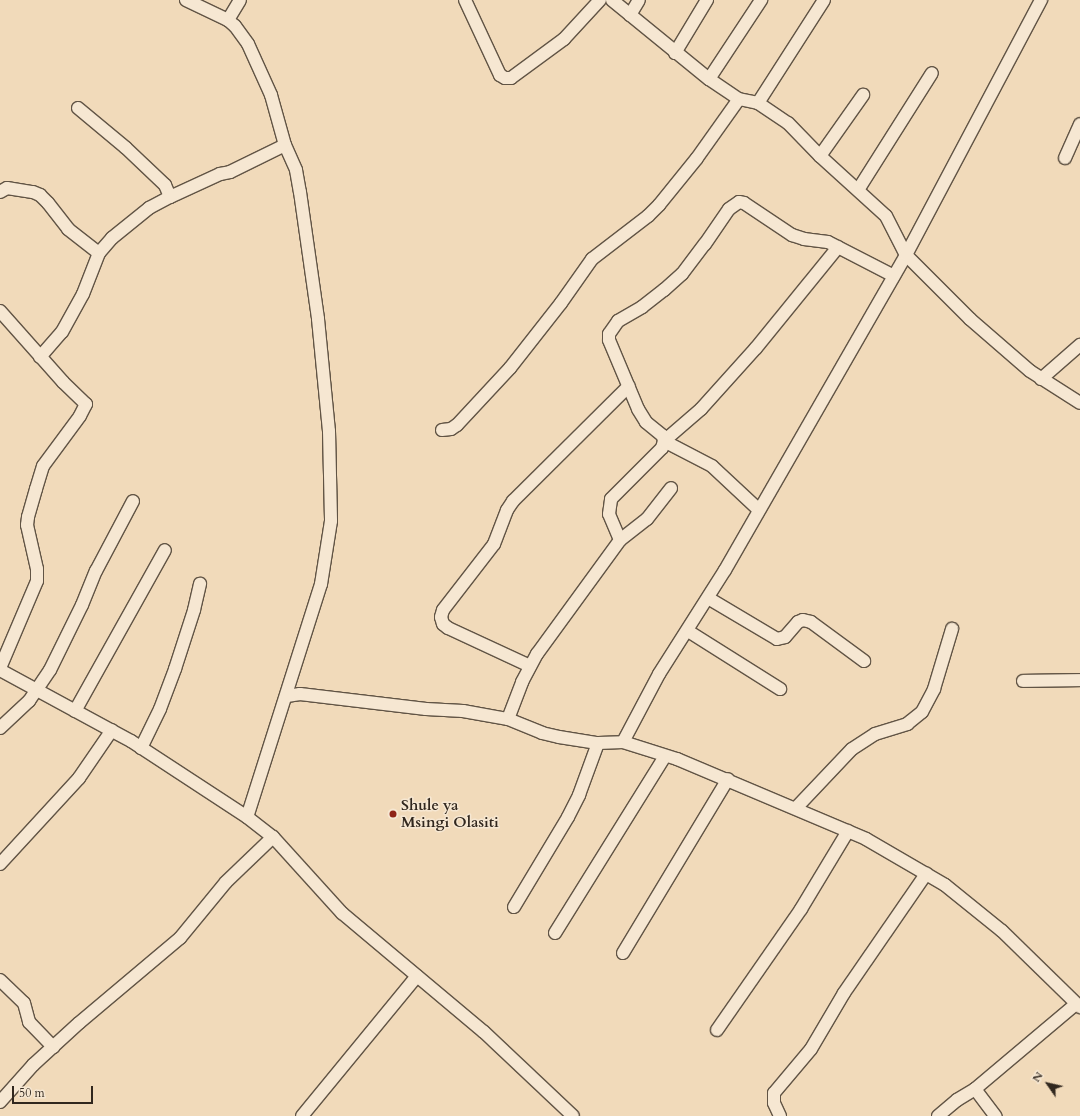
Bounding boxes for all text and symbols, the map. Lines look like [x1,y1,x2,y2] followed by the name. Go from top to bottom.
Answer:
[401,796,499,831] place label: Shule ya Msingi Olasiti
[388,809,398,819] marker: Shule ya Msingi Olasiti
[1028,1064,1068,1104] north arrow
[1029,1069,1047,1085] text: N
[14,1078,95,1104] scale bar
[19,1085,45,1101] text: 50 m

